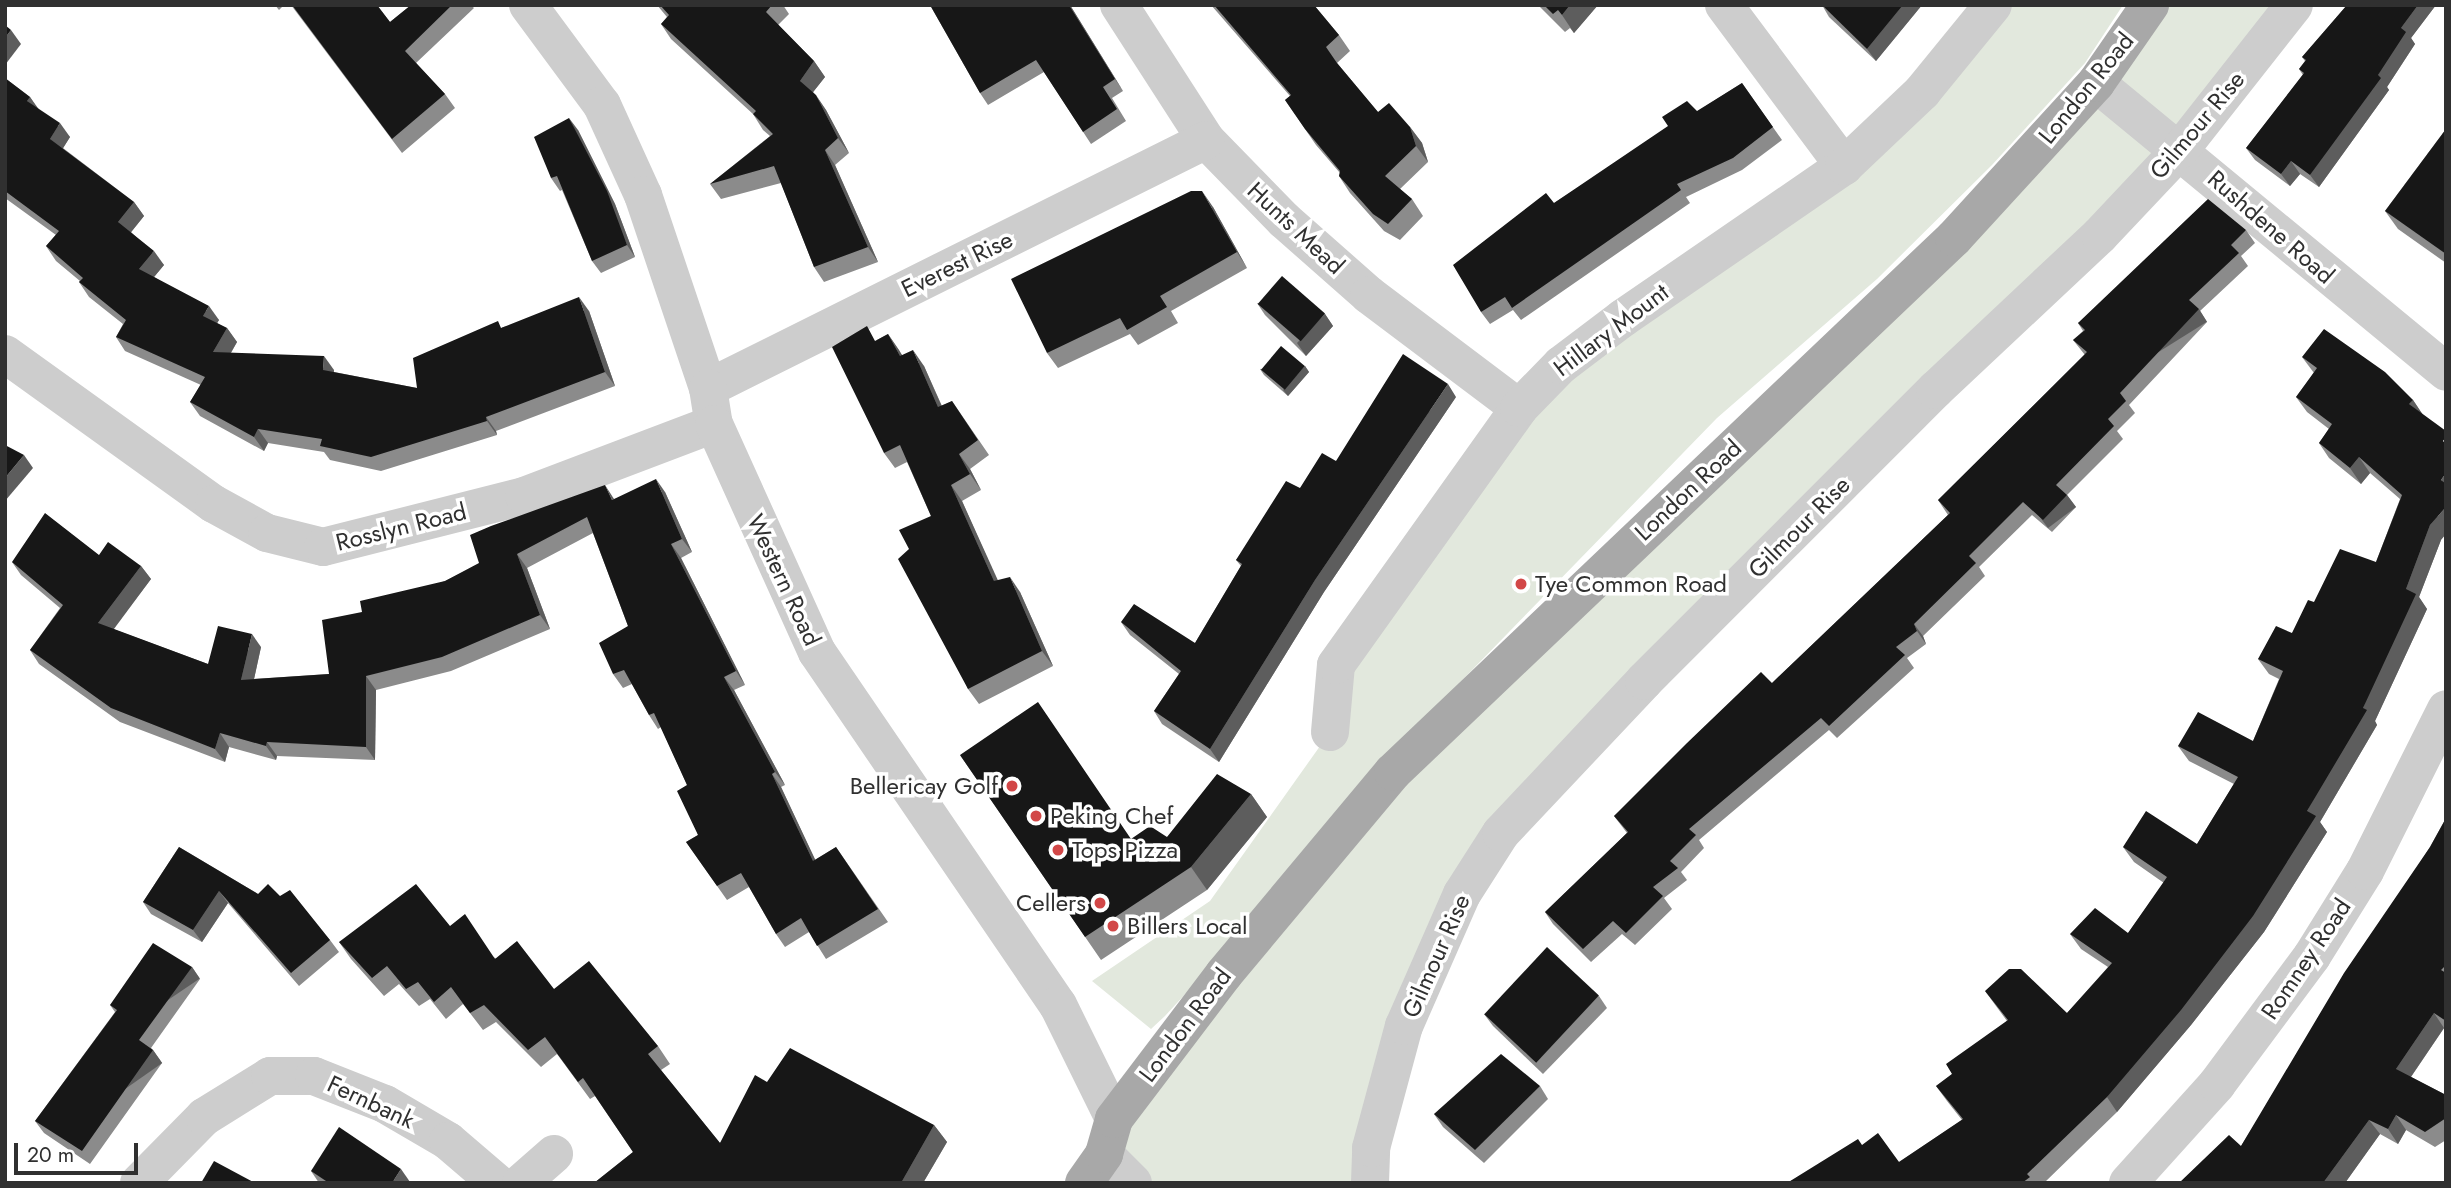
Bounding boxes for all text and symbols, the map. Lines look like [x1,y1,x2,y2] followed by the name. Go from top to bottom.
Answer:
[2032,27,2140,149] street label: London Road
[2144,65,2250,185] street label: Gilmour Rise
[2202,164,2340,290] street label: Rushdene Road
[1242,176,1350,280] street label: Hunts Mead
[897,225,1017,303] street label: Everest Rise
[1548,278,1674,382] street label: Hillary Mount
[1629,433,1747,547] street label: London Road
[1742,470,1856,584] street label: Gilmour Rise
[333,497,469,557] street label: Rosslyn Road
[741,510,827,650] street label: Western Road
[1535,570,1727,598] place label: Tye Common Road
[1513,576,1529,592] marker: Tye Common Road
[850,772,998,800] place label: Bellericay Golf
[1004,778,1020,794] marker: Bellericay Golf
[1050,802,1173,830] place label: Peking Chef
[1028,808,1044,824] marker: Peking Chef
[1072,836,1178,864] place label: Tops Pizza
[1050,842,1066,858] marker: Tops Pizza
[1016,889,1086,917] place label: Cellers
[1396,890,1476,1022] street label: Gilmour Rise
[2255,893,2357,1025] street label: Romney Road
[1092,895,1108,911] marker: Cellers
[1127,912,1248,940] place label: Billers Local
[1105,918,1121,934] marker: Billers Local
[1133,962,1237,1088] street label: London Road
[323,1069,419,1135] street label: Fernbank
[18,1128,142,1172] scale bar
[27,1140,74,1170] text: 20 m

